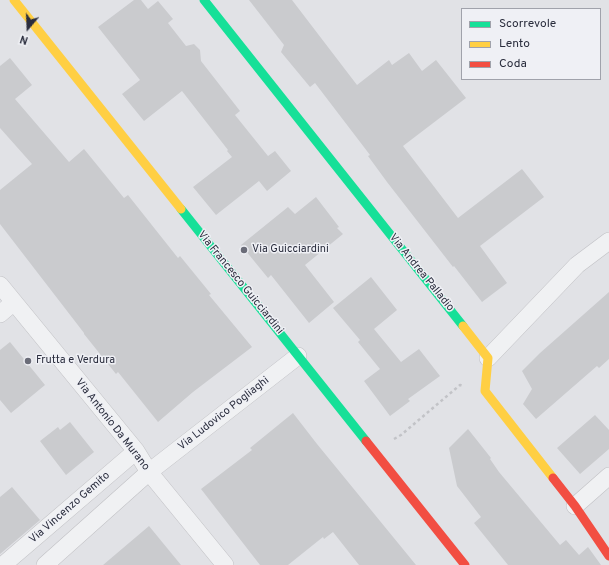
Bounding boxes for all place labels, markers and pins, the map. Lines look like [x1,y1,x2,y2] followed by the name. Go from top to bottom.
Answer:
[252,243,329,257] place label: Via Guicciardini
[239,245,249,255] marker: Via Guicciardini
[36,354,115,368] place label: Frutta e Verdura
[23,356,33,366] marker: Frutta e Verdura

